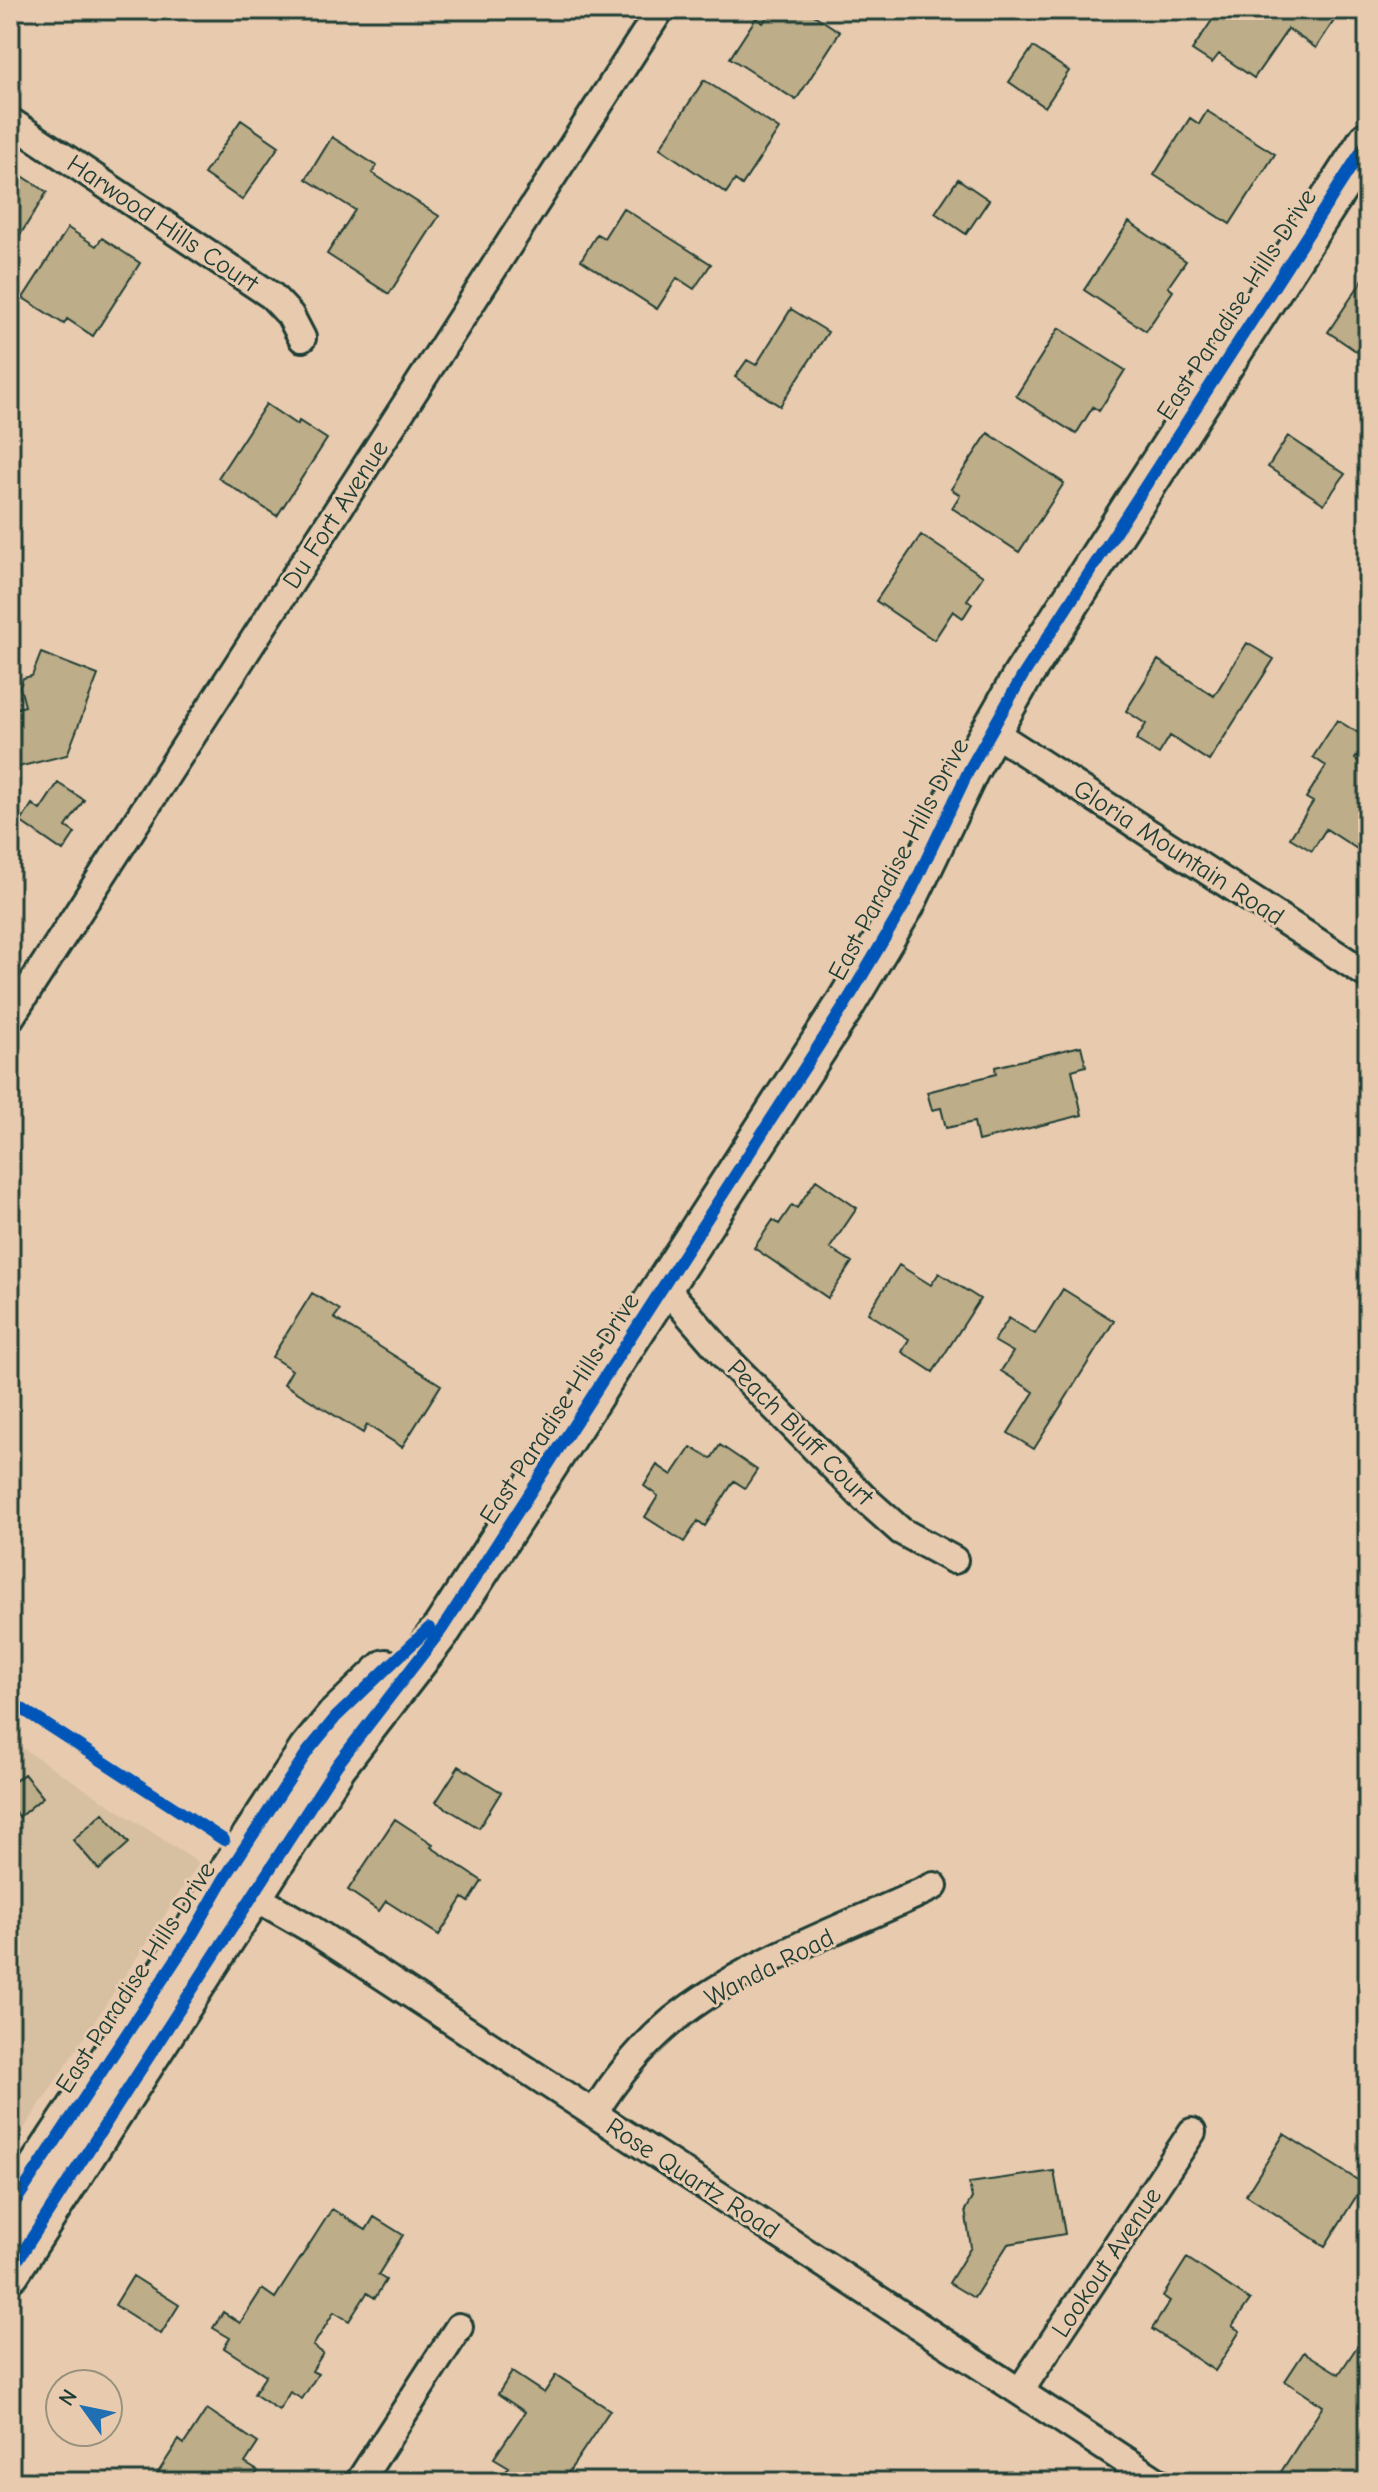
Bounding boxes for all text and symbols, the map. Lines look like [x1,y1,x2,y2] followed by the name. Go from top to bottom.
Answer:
[61,149,265,300] street label: Harwood Hills Court
[1151,183,1323,426] street label: East Paradise Hills Drive
[277,435,395,595] street label: Du Fort Avenue
[822,733,975,986] street label: East Paradise Hills Drive
[1068,774,1289,932] street label: Gloria Mountain Road
[474,1287,646,1530] street label: East Paradise Hills Drive
[721,1353,881,1513] street label: Peach Bluff Court
[50,1856,222,2099] street label: East Paradise Hills Drive
[700,1923,839,2013] street label: Wanda Road
[600,2112,785,2246] street label: Rose Quartz Road
[1046,2182,1168,2343] street label: Lookout Avenue
[44,2368,124,2448] north arrow
[53,2385,83,2411] text: N

